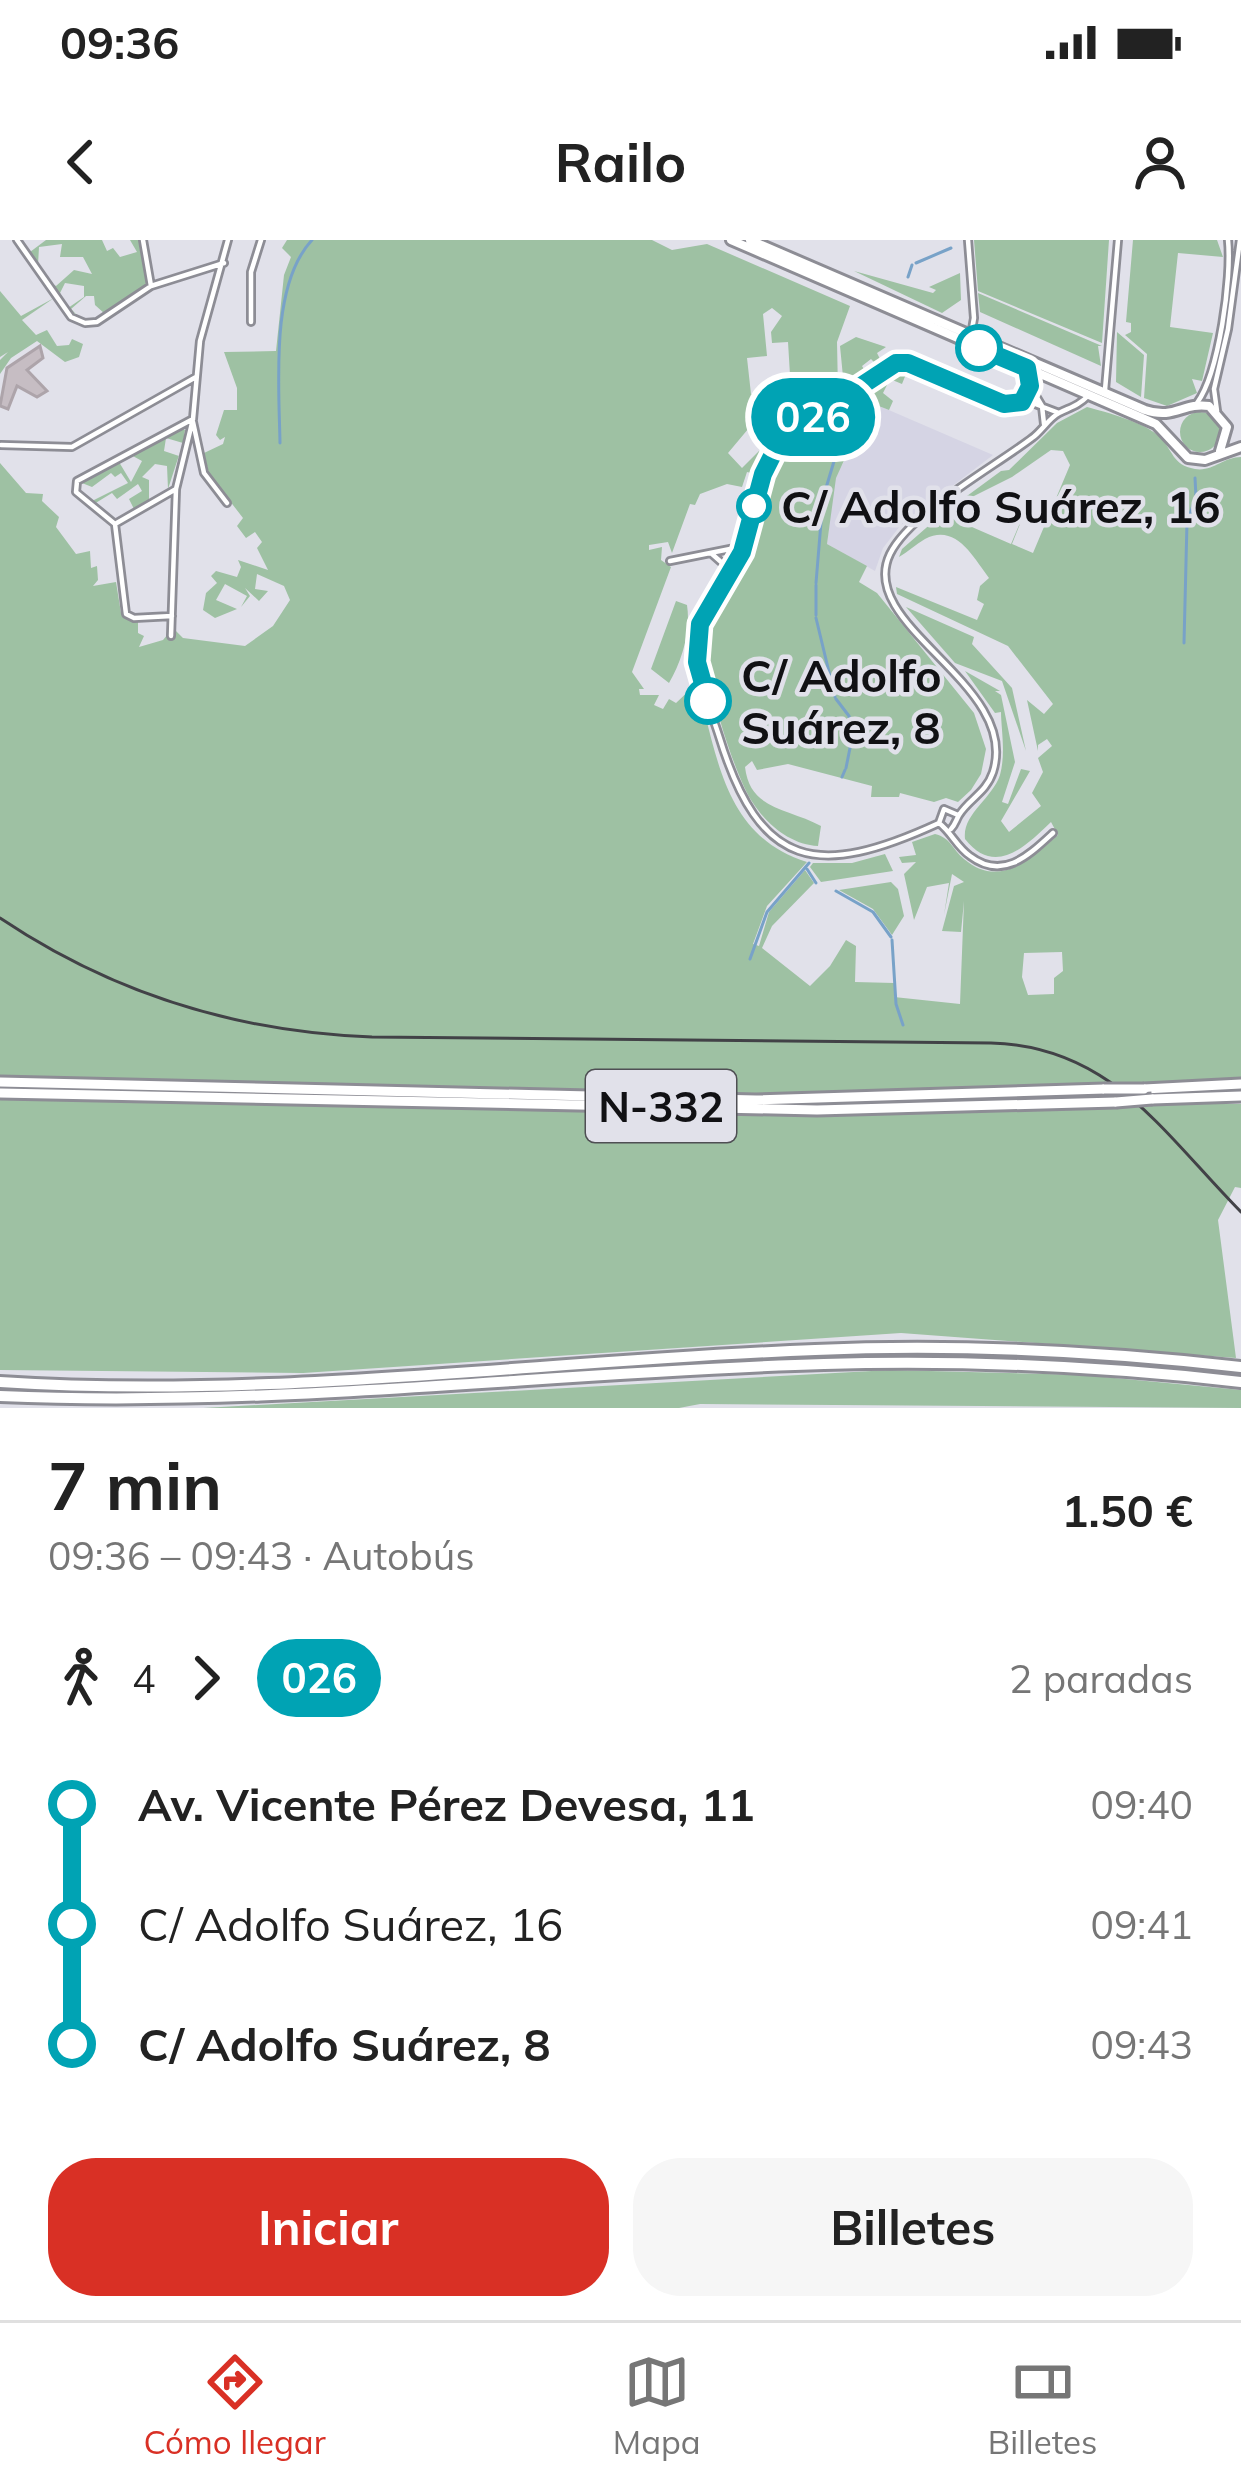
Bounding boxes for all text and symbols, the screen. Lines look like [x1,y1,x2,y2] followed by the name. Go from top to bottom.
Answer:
[60,14,179,70] text: 09:36
[555,128,686,196] text: Railo
[48,129,114,195] icon: back
[1127,129,1193,195] icon: person
[957,326,1001,370] unlabelled marker
[744,378,882,456] line badge: 026
[775,390,851,443] text: 026
[781,478,1221,534] place label: C/ Adolfo Suárez, 16
[738,490,770,522] marker: C/ Adolfo Suárez, 16
[741,647,942,755] place label: C/ Adolfo Suárez, 8
[686,679,730,723] marker: C/ Adolfo Suárez, 8
[586,1070,736,1142] road number: N-332
[48,1444,222,1527] text: 7 min
[1062,1482,1193,1538] text: 1.50 €
[48,1531,475,1580] text: 09:36 – 09:43 · Autobús
[48,1645,114,1711] icon: walk
[173,1645,239,1711] icon: forward
[281,1651,357,1704] text: 026
[132,1654,155,1703] text: 4
[1009,1654,1193,1703] text: 2 paradas
[138,1776,755,1832] text: Av. Vicente Pérez Devesa, 11
[1091,1780,1193,1829] text: 09:40
[138,1896,563,1952] text: C/ Adolfo Suárez, 16
[1091,1900,1193,1949] text: 09:41
[138,2016,551,2072] text: C/ Adolfo Suárez, 8
[1091,2020,1193,2069] text: 09:43
[48,2158,609,2296] button: Iniciar
[633,2158,1193,2296] button: Billetes
[144,2349,326,2462] tab: Cómo llegar
[613,2349,701,2462] tab: Mapa
[988,2349,1097,2462] tab: Billetes

